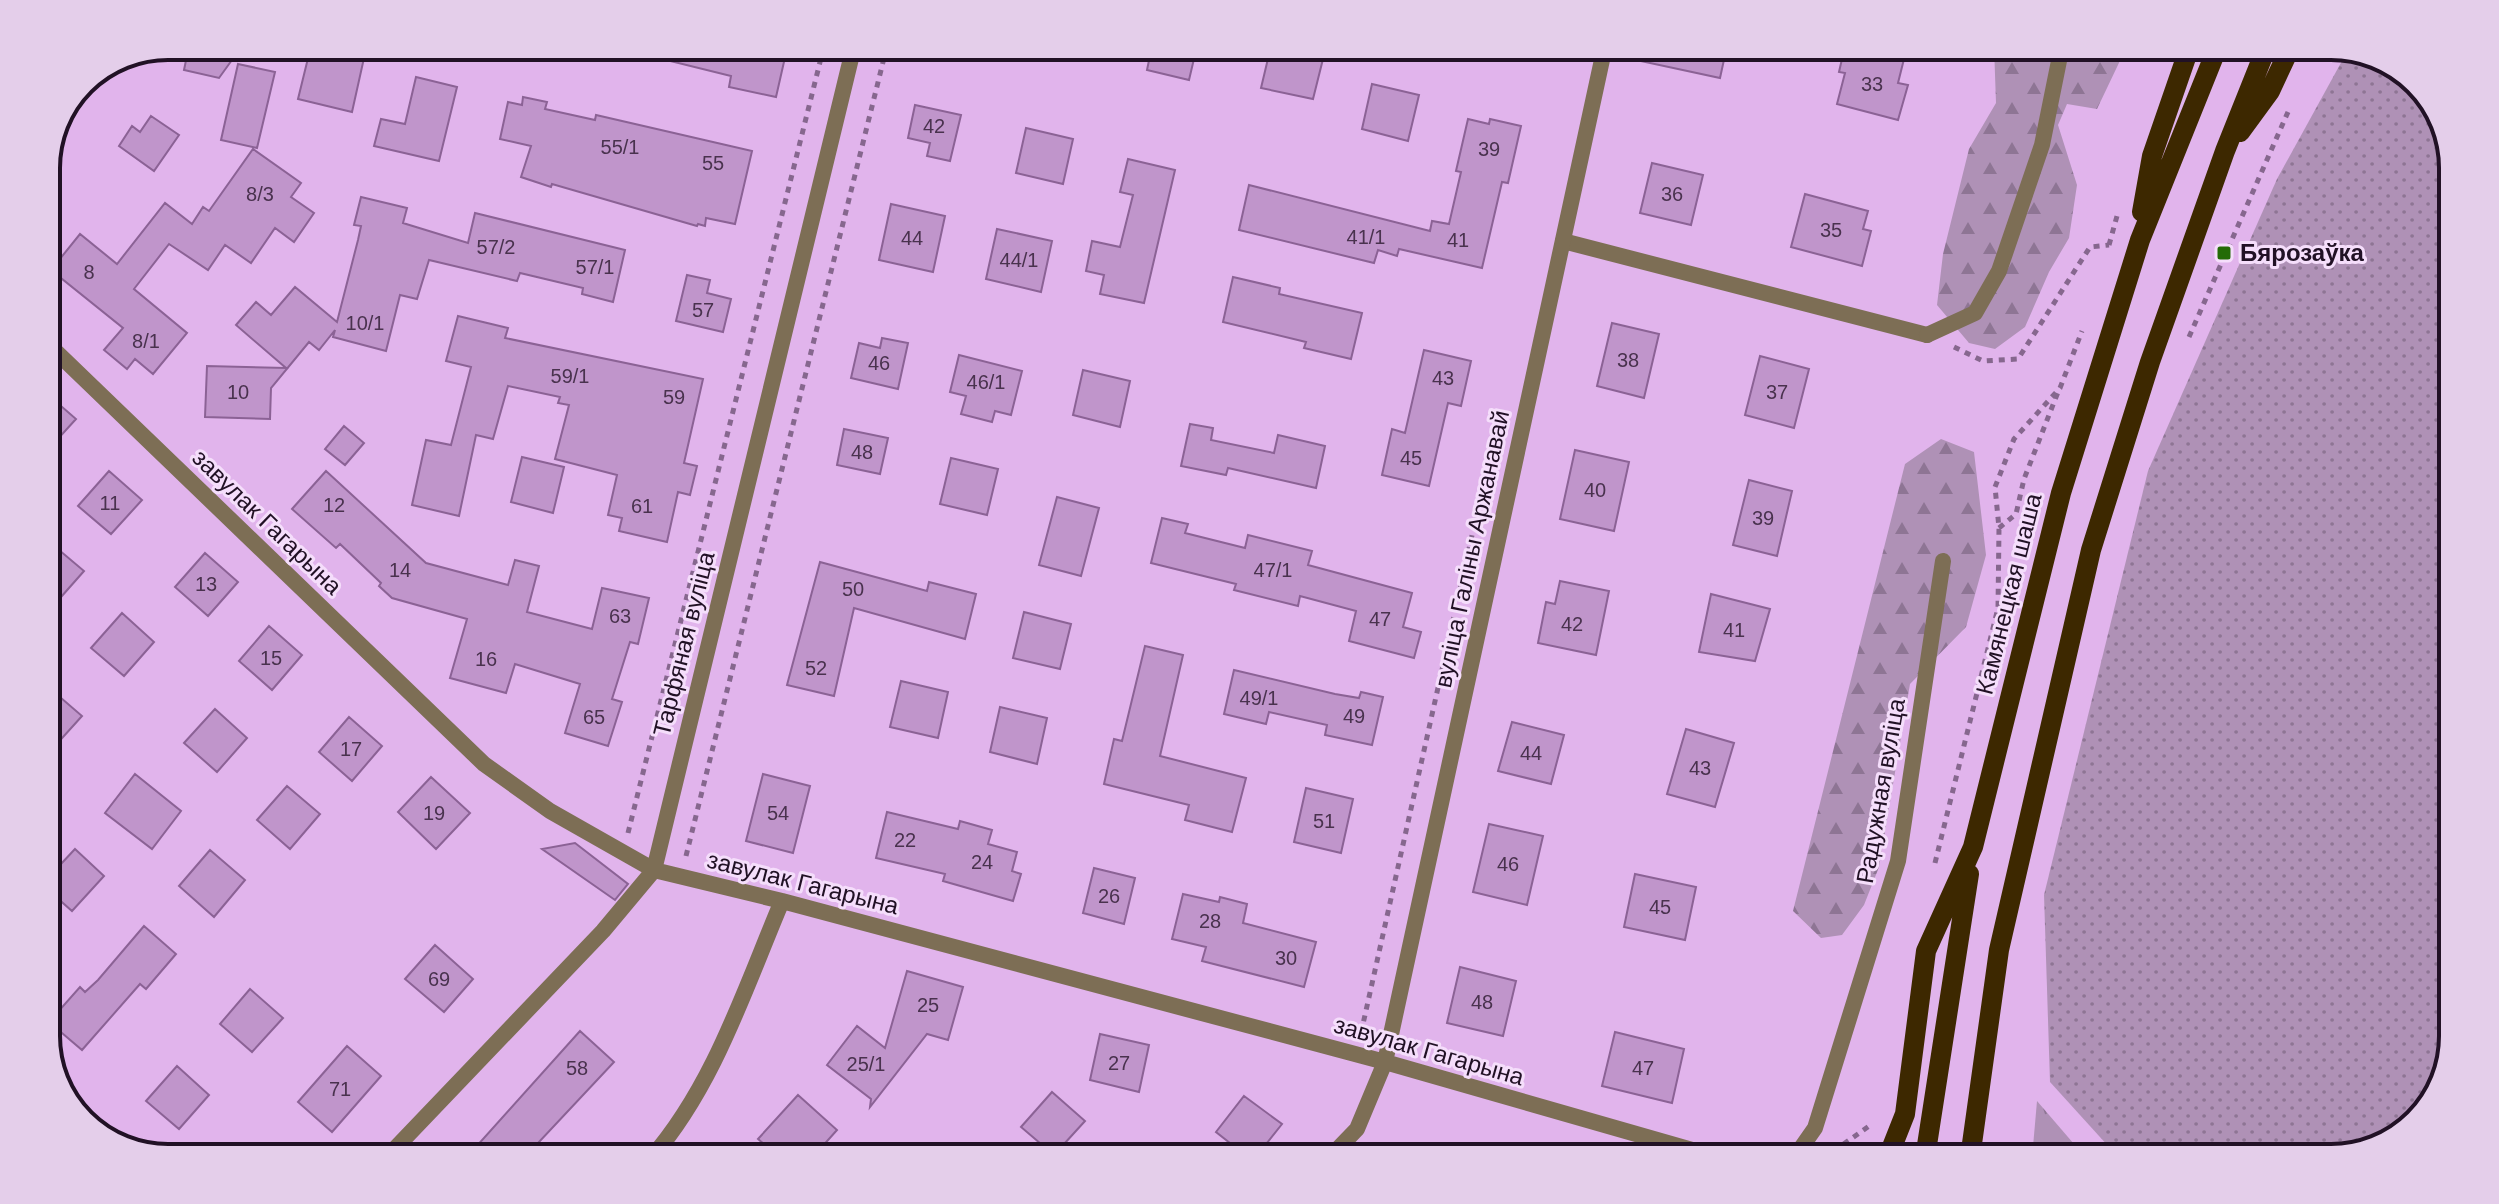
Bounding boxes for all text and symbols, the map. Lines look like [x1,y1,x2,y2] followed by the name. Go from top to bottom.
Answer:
[1861,73,1883,95] house number: 33
[923,115,945,137] house number: 42
[601,136,639,158] house number: 55/1
[1478,138,1500,160] house number: 39
[702,152,724,174] house number: 55
[246,183,274,205] house number: 8/3
[1661,183,1683,205] house number: 36
[1820,219,1842,241] house number: 35
[1347,226,1385,248] house number: 41/1
[901,227,923,249] house number: 44
[1447,229,1469,251] house number: 41
[477,236,515,258] house number: 57/2
[2240,239,2365,266] place label: Бярозаўка
[2215,244,2233,262] marker: Бярозаўка
[1000,249,1038,271] house number: 44/1
[576,256,614,278] house number: 57/1
[83,261,95,283] house number: 8
[692,299,714,321] house number: 57
[346,312,384,334] house number: 10/1
[132,330,160,352] house number: 8/1
[1617,349,1639,371] house number: 38
[868,352,890,374] house number: 46
[551,365,589,387] house number: 59/1
[1432,367,1454,389] house number: 43
[967,371,1005,393] house number: 46/1
[227,381,249,403] house number: 10
[1766,381,1788,403] house number: 37
[663,386,685,408] house number: 59
[1429,408,1514,690] street label: вуліца Галіны Аржанавай
[851,441,873,463] house number: 48
[187,444,348,600] street label: завулак Гагарына
[1400,447,1422,469] house number: 45
[1584,479,1606,501] house number: 40
[1970,490,2047,697] street label: Камянецкая шаша
[100,492,120,514] house number: 11
[323,494,345,516] house number: 12
[631,495,653,517] house number: 61
[1752,507,1774,529] house number: 39
[648,548,720,739] street label: Тарфяная вуліца
[389,559,411,581] house number: 14
[1254,559,1292,581] house number: 47/1
[195,573,217,595] house number: 13
[842,578,864,600] house number: 50
[609,605,631,627] house number: 63
[1369,608,1391,630] house number: 47
[1561,613,1583,635] house number: 42
[1723,619,1745,641] house number: 41
[260,647,282,669] house number: 15
[475,648,497,670] house number: 16
[805,657,827,679] house number: 52
[1240,687,1278,709] house number: 49/1
[1851,696,1910,885] street label: Радужная вуліца
[1343,705,1365,727] house number: 49
[583,706,605,728] house number: 65
[340,738,362,760] house number: 17
[1520,742,1542,764] house number: 44
[1689,757,1711,779] house number: 43
[423,802,445,824] house number: 19
[767,802,789,824] house number: 54
[1313,810,1335,832] house number: 51
[894,829,916,851] house number: 22
[705,846,902,920] street label: завулак Гагарына
[971,851,993,873] house number: 24
[1497,853,1519,875] house number: 46
[1098,885,1120,907] house number: 26
[1649,896,1671,918] house number: 45
[1199,910,1221,932] house number: 28
[1275,947,1297,969] house number: 30
[428,968,450,990] house number: 69
[1471,991,1493,1013] house number: 48
[917,994,939,1016] house number: 25
[1331,1010,1528,1091] street label: завулак Гагарына
[1108,1052,1130,1074] house number: 27
[847,1053,885,1075] house number: 25/1
[566,1057,588,1079] house number: 58
[1632,1057,1654,1079] house number: 47
[329,1078,351,1100] house number: 71

